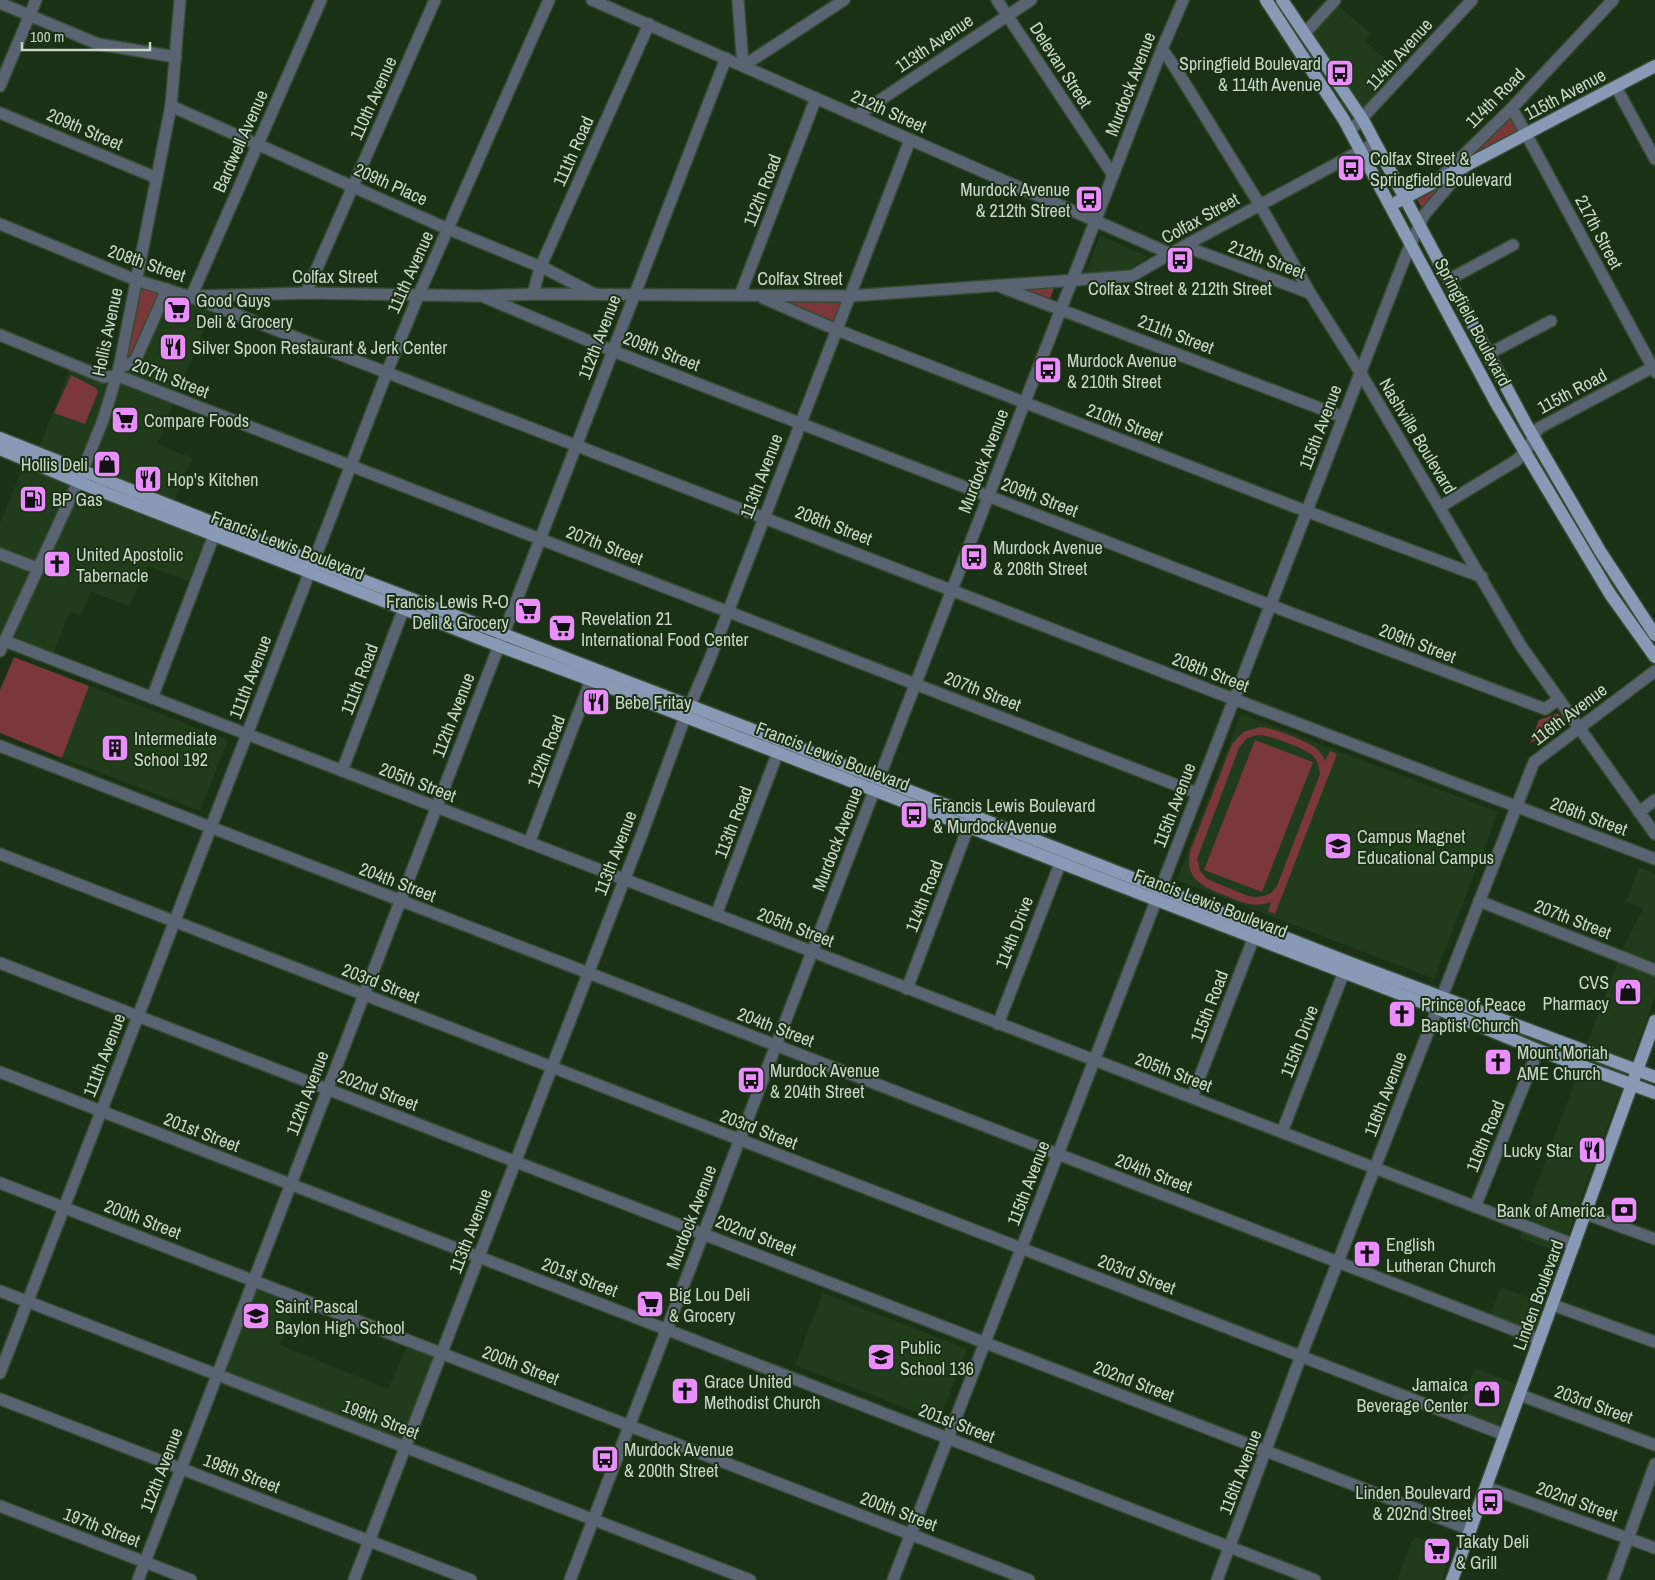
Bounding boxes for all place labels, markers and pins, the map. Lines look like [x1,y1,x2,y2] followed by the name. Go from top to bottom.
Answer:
[1179,51,1321,97] place label: Springfield Boulevard & 114th Avenue
[1325,58,1355,88] bus stop icon: Springfield Boulevard & 114th Avenue
[1370,146,1512,192] place label: Colfax Street & Springfield Boulevard
[1336,153,1366,183] bus stop icon: Colfax Street & Springfield Boulevard
[960,177,1070,223] place label: Murdock Avenue & 212th Street
[1074,184,1104,214] bus stop icon: Murdock Avenue & 212th Street
[1165,245,1195,275] bus stop icon: Colfax Street & 212th Street
[1088,276,1272,301] place label: Colfax Street & 212th Street
[196,288,293,334] place label: Good Guys Deli & Grocery
[162,295,192,325] supermarket icon: Good Guys Deli & Grocery
[158,332,188,362] restaurant icon: Silver Spoon Restaurant & Jerk Center
[192,335,447,360] place label: Silver Spoon Restaurant & Jerk Center
[1067,348,1177,394] place label: Murdock Avenue & 210th Street
[1033,355,1063,385] bus stop icon: Murdock Avenue & 210th Street
[110,405,140,435] supermarket icon: Compare Foods
[144,408,249,433] place label: Compare Foods
[92,449,122,479] shop icon: Hollis Deli
[21,452,88,477] place label: Hollis Deli
[133,464,163,494] restaurant icon: Hop's Kitchen
[167,467,258,492] place label: Hop's Kitchen
[18,484,48,514] fuel station icon: BP Gas
[52,487,103,512] place label: BP Gas
[993,535,1103,581] place label: Murdock Avenue & 208th Street
[76,542,184,588] place label: United Apostolic Tabernacle
[959,542,989,572] bus stop icon: Murdock Avenue & 208th Street
[42,549,72,579] church icon: United Apostolic Tabernacle
[386,589,510,635] place label: Francis Lewis R-O Deli & Grocery
[513,596,543,626] supermarket icon: Francis Lewis R-O Deli & Grocery
[581,606,749,652] place label: Revelation 21 International Food Center
[547,613,577,643] supermarket icon: Revelation 21 International Food Center
[581,687,611,717] restaurant icon: Bebe Fritay
[615,690,692,715] place label: Bebe Fritay
[134,726,217,772] place label: Intermediate School 192
[100,733,130,763] building icon: Intermediate School 192
[933,793,1095,839] place label: Francis Lewis Boulevard & Murdock Avenue
[899,800,929,830] bus stop icon: Francis Lewis Boulevard & Murdock Avenue
[1357,824,1494,870] place label: Campus Magnet Educational Campus
[1323,831,1353,861] school or university icon: Campus Magnet Educational Campus
[1543,970,1610,1016] place label: CVS Pharmacy
[1613,977,1643,1007] shop icon: CVS Pharmacy
[1421,992,1526,1038] place label: Prince of Peace Baptist Church
[1387,999,1417,1029] church icon: Prince of Peace Baptist Church
[1516,1040,1608,1086] place label: Mount Moriah AME Church
[1483,1047,1513,1077] church icon: Mount Moriah AME Church
[770,1058,880,1104] place label: Murdock Avenue & 204th Street
[736,1065,766,1095] bus stop icon: Murdock Avenue & 204th Street
[1577,1135,1607,1165] restaurant icon: Lucky Star
[1503,1138,1573,1163] place label: Lucky Star
[1609,1195,1639,1225] bank icon: Bank of America
[1497,1198,1605,1223] place label: Bank of America
[1386,1232,1496,1278] place label: English Lutheran Church
[1352,1239,1382,1269] church icon: English Lutheran Church
[669,1282,750,1328] place label: Big Lou Deli & Grocery
[635,1289,665,1319] supermarket icon: Big Lou Deli & Grocery
[275,1294,405,1340] place label: Saint Pascal Baylon High School
[241,1301,271,1331] school or university icon: Saint Pascal Baylon High School
[900,1335,974,1381] place label: Public School 136
[866,1342,896,1372] school or university icon: Public School 136
[704,1369,821,1415] place label: Grace United Methodist Church
[1356,1372,1468,1418] place label: Jamaica Beverage Center
[670,1376,700,1406] church icon: Grace United Methodist Church
[1472,1379,1502,1409] shop icon: Jamaica Beverage Center
[624,1437,734,1483] place label: Murdock Avenue & 200th Street
[590,1444,620,1474] bus stop icon: Murdock Avenue & 200th Street
[1355,1480,1471,1526] place label: Linden Boulevard & 202nd Street
[1475,1487,1505,1517] bus stop icon: Linden Boulevard & 202nd Street
[1456,1529,1529,1575] place label: Takaty Deli & Grill
[1422,1536,1452,1566] supermarket icon: Takaty Deli & Grill

